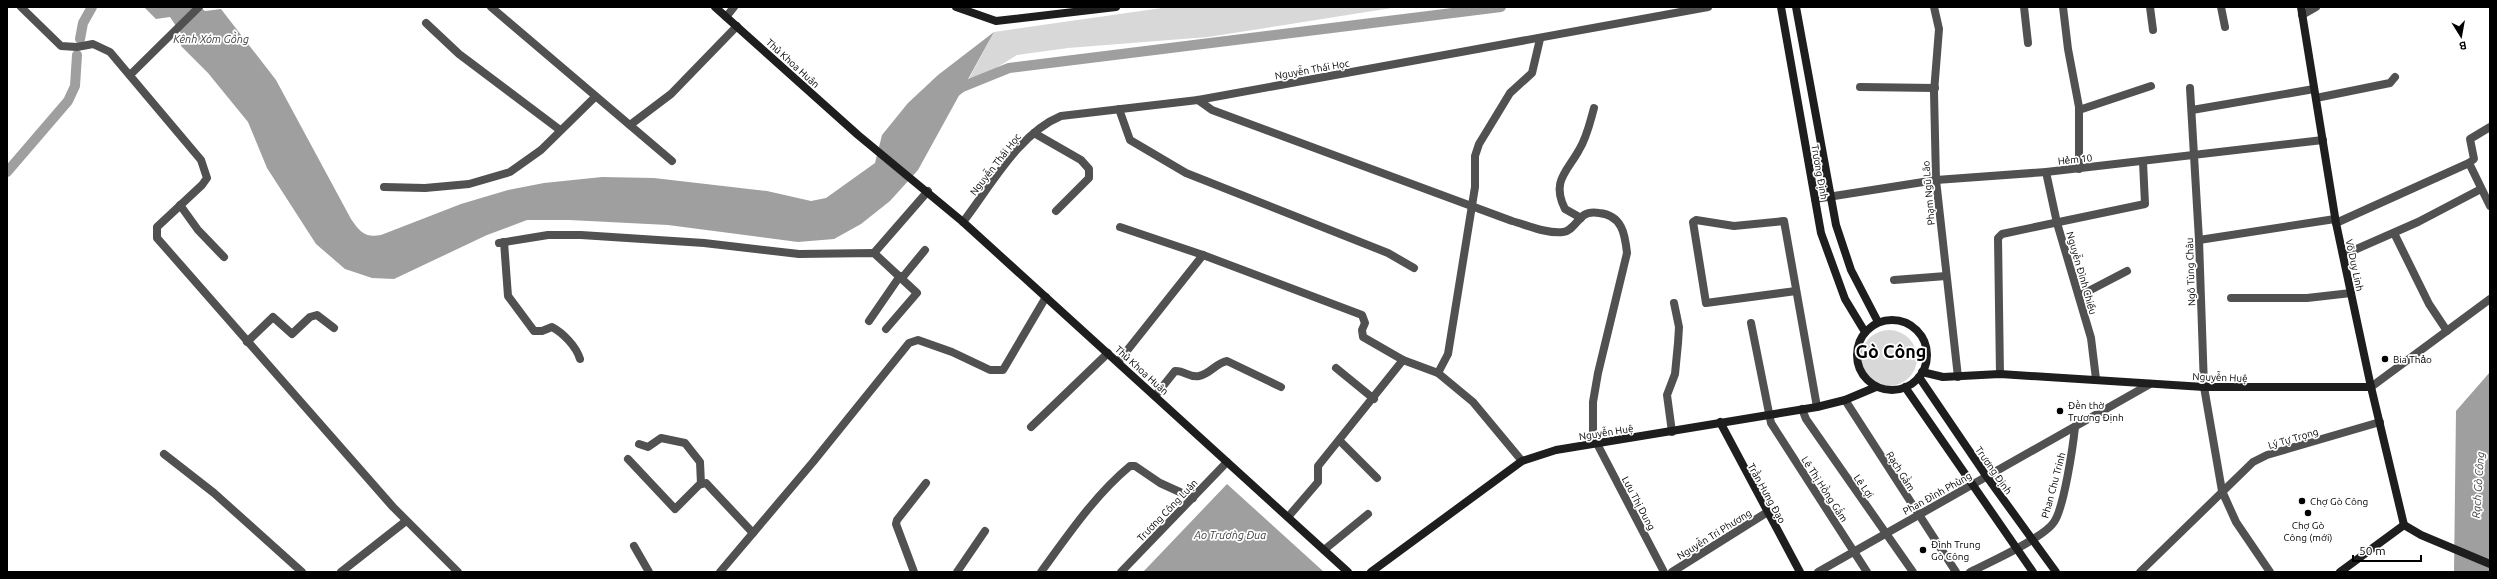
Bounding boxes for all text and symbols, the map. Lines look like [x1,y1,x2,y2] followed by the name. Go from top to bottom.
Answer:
[2441,16,2481,56] north arrow
[173,31,249,45] water label: Kênh Xóm Gồng
[764,37,822,90] street label: Thủ Khoa Huân
[2458,39,2468,52] text: B
[1274,57,1351,82] street label: Nguyễn Thái Học
[967,131,1024,198] street label: Nguyễn Thái Học
[1808,144,1830,201] street label: Trương Định
[2057,152,2093,167] street label: Hẻm 10
[1920,160,1938,226] street label: Phạm Ngũ Lão
[2064,230,2099,316] street label: Nguyễn Đình Chiểu
[2184,238,2197,306] street label: Ngô Tùng Châu
[2344,238,2365,292] street label: Võ Duy Linh
[1856,341,1926,361] district label: Gò Công
[1113,344,1171,397] street label: Thủ Khoa Huân
[2380,354,2390,364] marker: Bia Thảo
[2393,354,2432,365] place label: Bia Thảo
[2192,371,2248,385] street label: Nguyễn Huệ
[2068,399,2124,424] place label: Đền thờ Trương Định
[2055,406,2065,416] marker: Đền thờ Trương Định
[1578,422,1634,443] street label: Nguyễn Huệ
[2267,426,2320,452] street label: Lý Tự Trọng
[1972,444,2014,497] street label: Trương Định
[1883,449,1918,494] street label: Rạch Gầm
[2039,451,2068,519] street label: Phan Chu Trinh
[2470,451,2487,519] water label: Rạch Gò Công
[1798,454,1851,525] street label: Lê Thị Hồng Gấm
[1745,461,1789,526] street label: Trần Hưng Đạo
[1901,470,1974,517] street label: Phan Đình Phùng
[1851,472,1876,501] street label: Lê Lợi
[1619,475,1657,532] street label: Lưu Thị Dung
[1135,477,1200,544] street label: Trương Công Luận
[2297,496,2307,506] marker: Chợ Gò Công
[2310,496,2368,508] place label: Chợ Gò Công
[1675,507,1753,562] street label: Nguyễn Tri Phương
[2303,508,2313,518] marker: Chợ Gò Công (mới)
[2284,520,2332,543] place label: Chợ Gò Công (mới)
[1193,529,1266,541] water label: Ao Trường Đua
[2353,537,2421,563] scale bar
[1931,539,1981,562] place label: Đình Trung Gò Công
[2359,544,2386,557] text: 50 m
[1918,545,1928,555] marker: Đình Trung Gò Công

